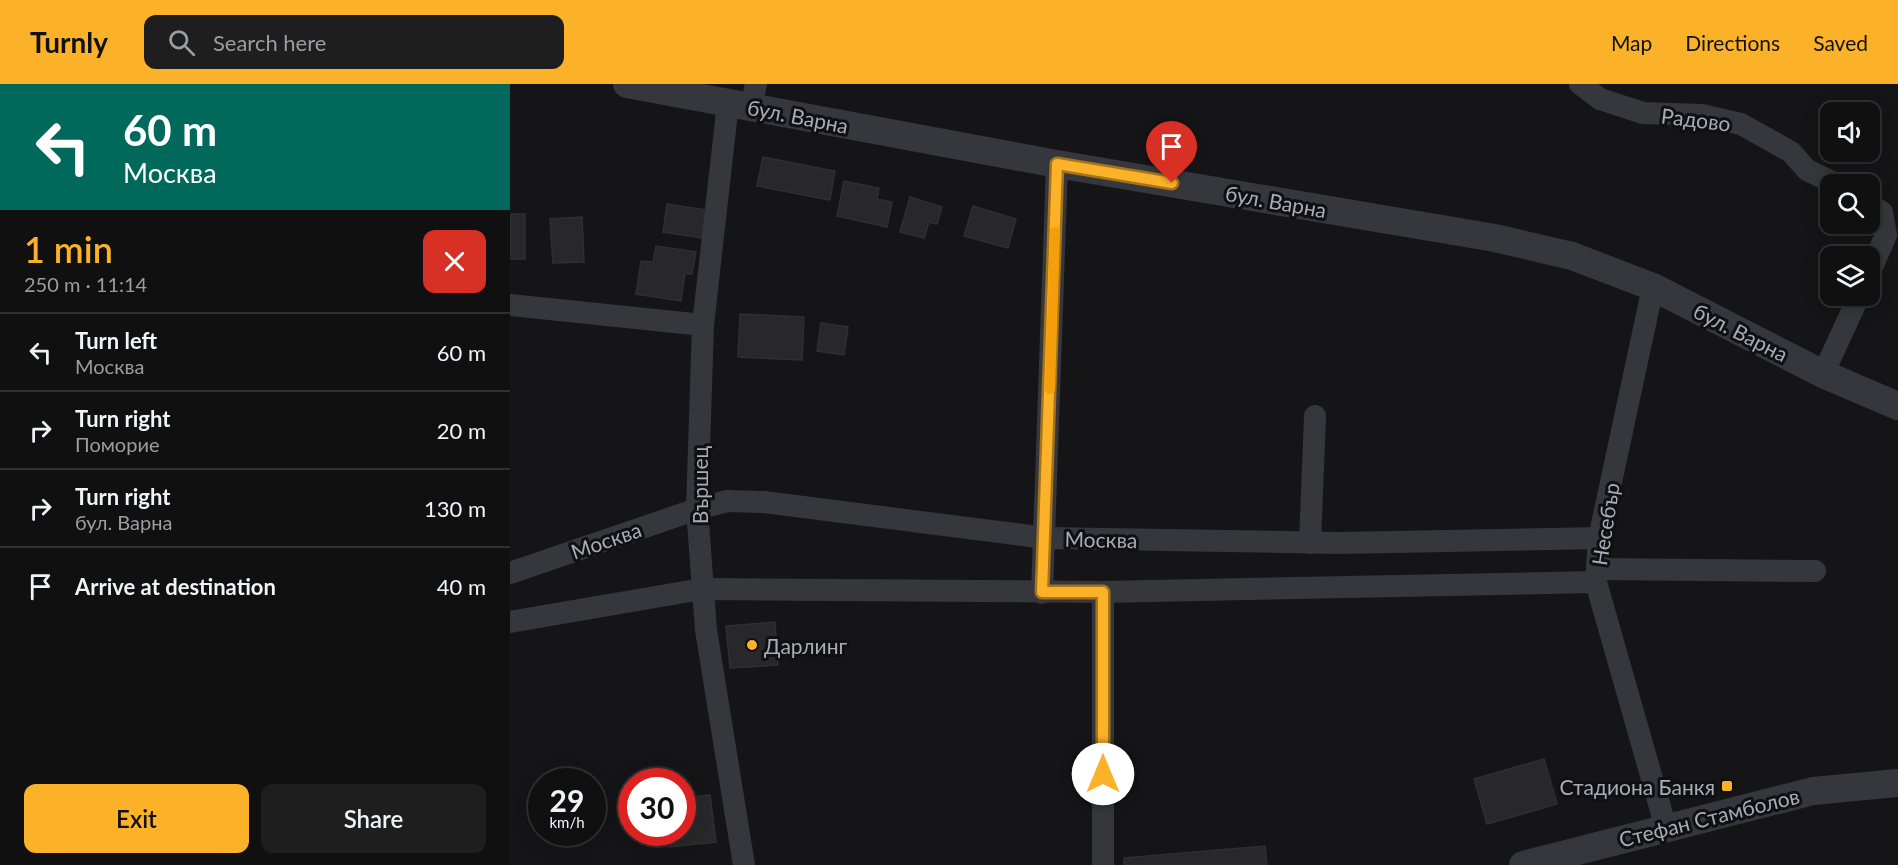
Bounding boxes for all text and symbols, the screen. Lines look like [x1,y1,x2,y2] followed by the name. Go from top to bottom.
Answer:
[144,15,564,69] search box
[30,25,108,59] text: Turnly
[165,26,198,59] icon: search
[213,29,326,56] text: Search here
[1611,30,1652,55] text: Map
[1685,30,1780,55] text: Directions
[1813,30,1868,55] text: Saved
[745,94,851,138] street label: бул. Варна
[1660,102,1732,136] street label: Радово
[1820,102,1880,306] map controls
[1820,102,1880,162] button: sound
[123,105,217,155] text: 60 m
[24,108,102,186] icon: left
[1146,121,1197,183] pin
[1155,130,1188,163] icon: arrive
[123,156,217,189] text: Москва
[1820,174,1880,234] button: search
[1223,180,1329,222] street label: бул. Варна
[24,227,113,271] text: 1 min
[423,230,486,293] button: close
[1820,246,1880,306] button: layers
[24,272,147,296] text: 250 m · 11:14
[1690,298,1792,366] street label: бул. Варна
[75,327,157,354] text: Turn left
[24,336,57,369] icon: left
[437,339,486,366] text: 60 m
[75,354,144,378] text: Москва
[75,405,170,432] text: Turn right
[24,414,57,447] icon: right
[437,417,486,444] text: 20 m
[75,432,159,456] text: Поморие
[687,446,712,524] street label: Вършец
[1586,481,1624,567] street label: Несебър
[75,483,170,510] text: Turn right
[24,492,57,525] icon: right
[424,495,486,522] text: 130 m
[75,510,172,534] text: бул. Варна
[567,516,645,564] street label: Москва
[1064,526,1138,552] street label: Москва
[24,570,57,603] icon: arrive
[75,573,276,600] text: Arrive at destination
[437,573,486,600] text: 40 m
[764,633,847,658] place label: Дарлинг
[745,638,759,652] marker: Дарлинг
[1071,742,1135,806] position arrow
[618,768,696,846] speed limit sign: 30
[1559,774,1715,799] place label: Стадиона Банкя
[1720,779,1734,793] marker: Стадиона Банкя
[550,782,584,818] text: 29
[1616,782,1802,852] street label: Стефан Стамболов
[24,784,249,853] button: Exit
[261,784,486,853] button: Share
[549,813,585,831] text: km/h

